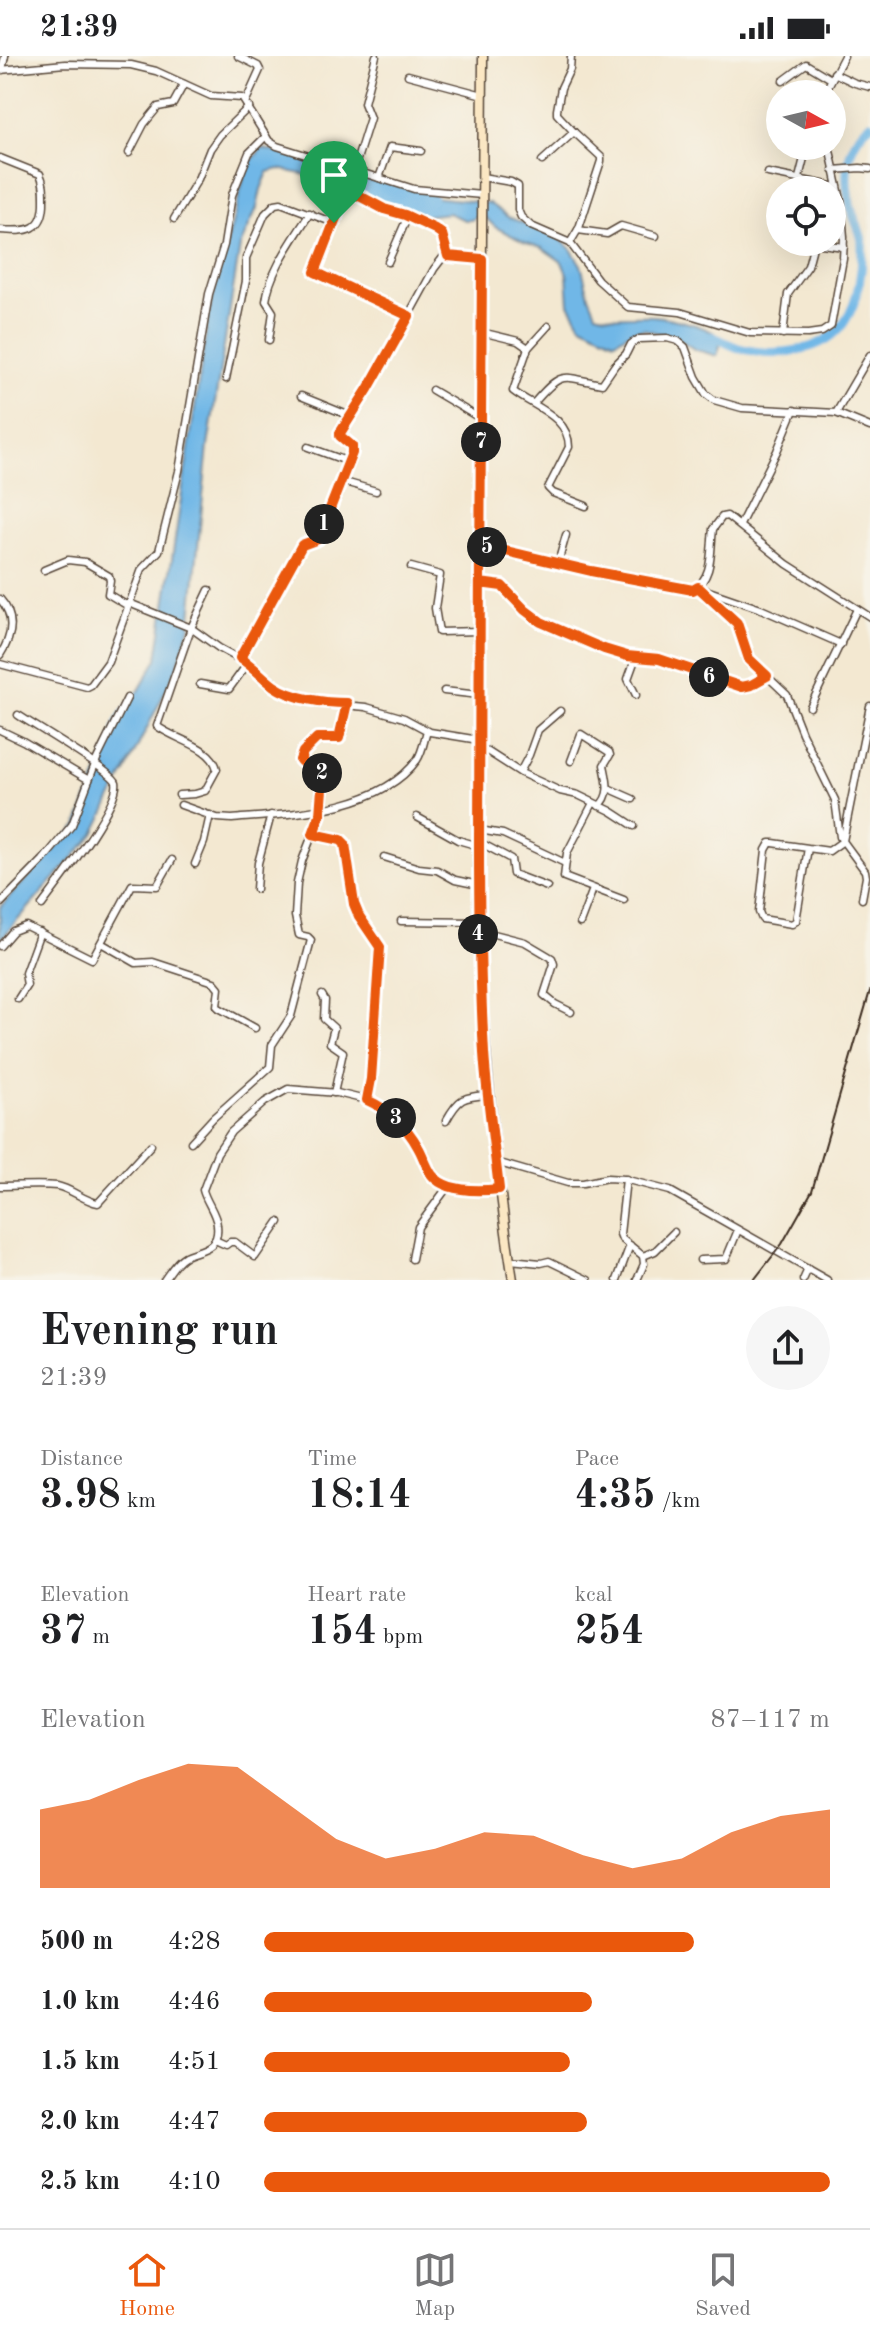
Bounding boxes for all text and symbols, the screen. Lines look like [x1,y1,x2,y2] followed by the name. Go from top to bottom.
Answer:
[40,13,118,43] text: 21:39
[766,80,846,160] north arrow
[766,80,846,256] map controls
[300,141,368,223] pin
[312,153,356,197] icon: arrive
[766,176,846,256] button: locate
[461,422,501,462] pin: 7
[475,431,487,453] text: 7
[304,504,344,544] pin: 1
[318,513,330,535] text: 1
[467,527,507,567] pin: 5
[481,536,493,558] text: 5
[689,657,729,697] pin: 6
[703,666,715,688] text: 6
[302,753,342,793] pin: 2
[316,762,328,784] text: 2
[458,914,498,954] pin: 4
[472,923,484,945] text: 4
[376,1098,416,1138] pin: 3
[390,1107,402,1129] text: 3
[746,1306,830,1390] button: share
[40,1310,278,1354] text: Evening run
[40,1365,108,1391] text: 21:39
[40,1448,123,1470] text: Distance
[307,1448,357,1470] text: Time
[575,1448,619,1470] text: Pace
[40,1477,121,1517] text: 3.98
[307,1477,411,1517] text: 18:14
[575,1477,655,1517] text: 4:35
[121,1490,156,1512] text: km
[655,1490,700,1512] text: /km
[40,1584,130,1606] text: Elevation
[307,1584,406,1606] text: Heart rate
[575,1584,613,1606] text: kcal
[40,1613,86,1653] text: 37
[307,1613,377,1653] text: 154
[575,1613,644,1653] text: 254
[86,1626,110,1648] text: m
[377,1626,423,1648] text: bpm
[40,1707,146,1733] text: Elevation
[711,1707,830,1733] text: 87–117 m
[40,1929,113,1955] text: 500 m
[168,1929,221,1955] text: 4:28
[40,1989,120,2015] text: 1.0 km
[168,1989,221,2015] text: 4:46
[40,2049,120,2075] text: 1.5 km
[168,2049,221,2075] text: 4:51
[40,2109,120,2135] text: 2.0 km
[168,2109,221,2135] text: 4:47
[40,2169,120,2195] text: 2.5 km
[168,2169,221,2195] text: 4:10
[119,2248,175,2323] tab: Home
[413,2248,457,2323] tab: Map
[695,2248,751,2323] tab: Saved

